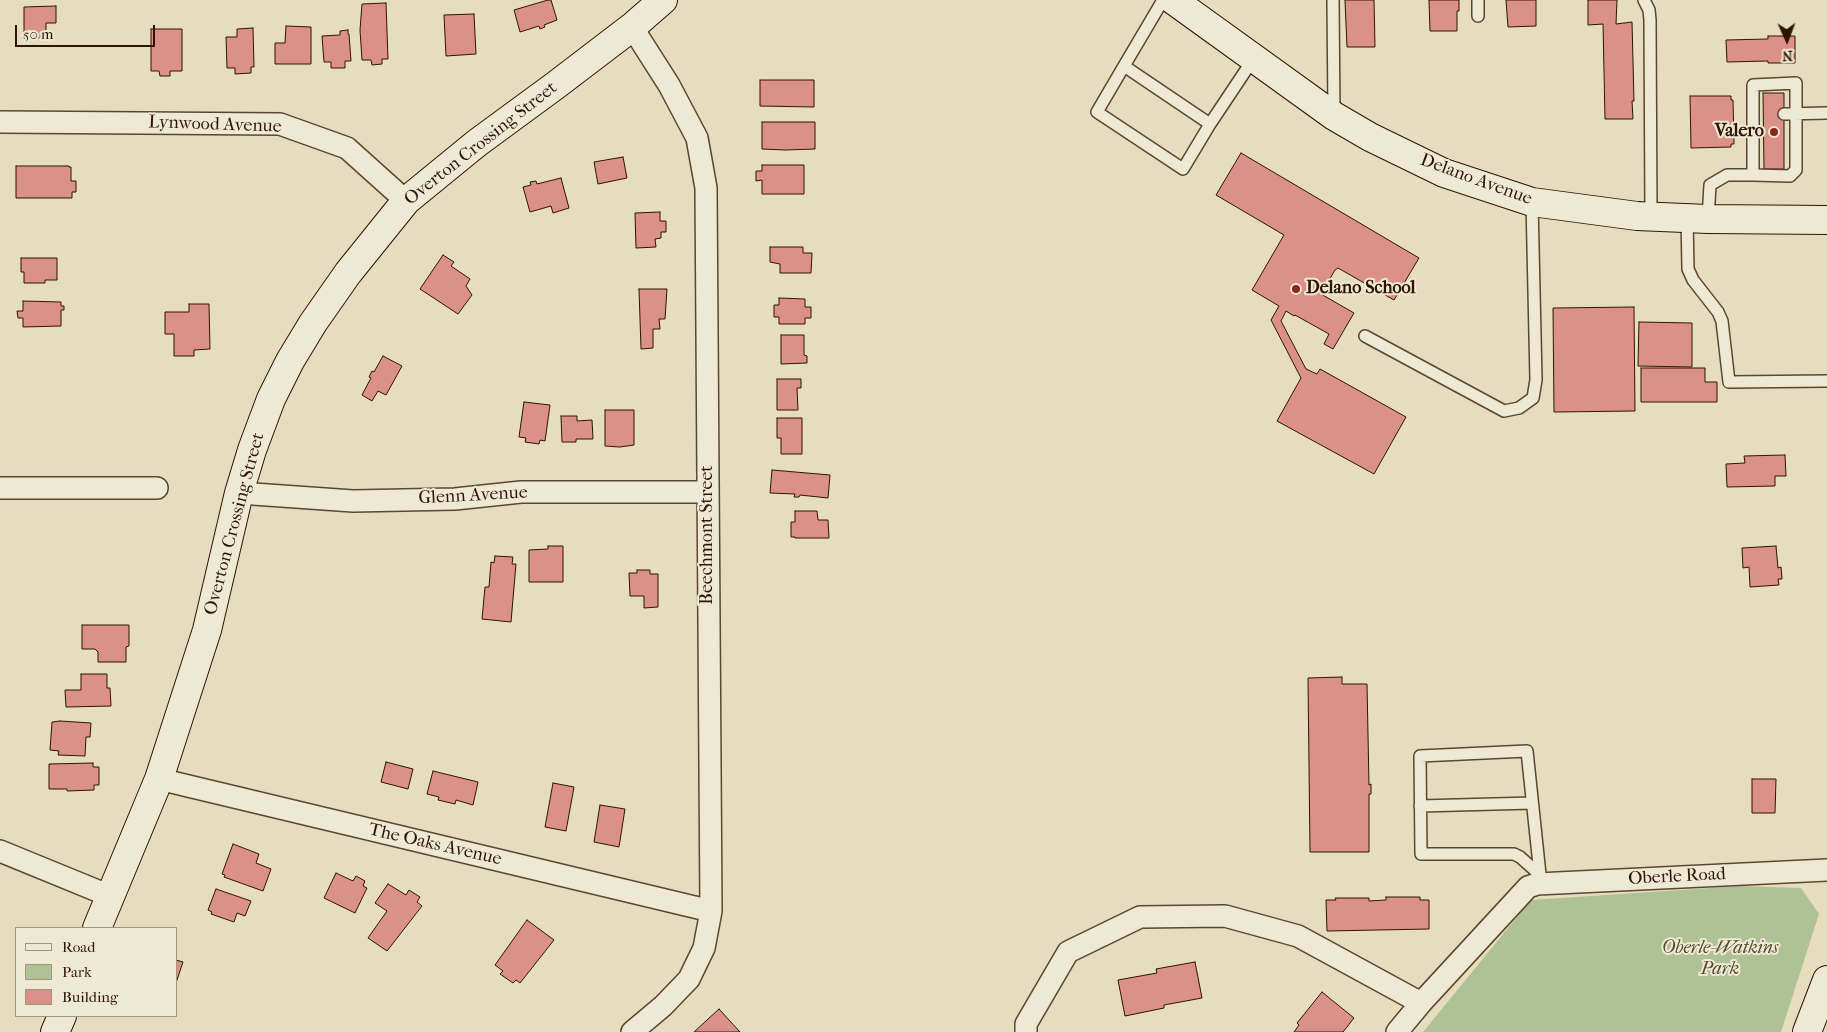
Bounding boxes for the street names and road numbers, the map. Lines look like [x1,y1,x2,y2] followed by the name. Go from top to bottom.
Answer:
[400,78,562,210] street label: Overton Crossing Street
[148,112,282,138] street label: Lynwood Avenue
[1417,150,1535,210] street label: Delano Avenue
[200,430,270,618] street label: Overton Crossing Street
[697,465,719,605] street label: Beechmont Street
[418,482,528,510] street label: Glenn Avenue
[366,819,504,871] street label: The Oaks Avenue
[1628,864,1726,890] street label: Oberle Road

